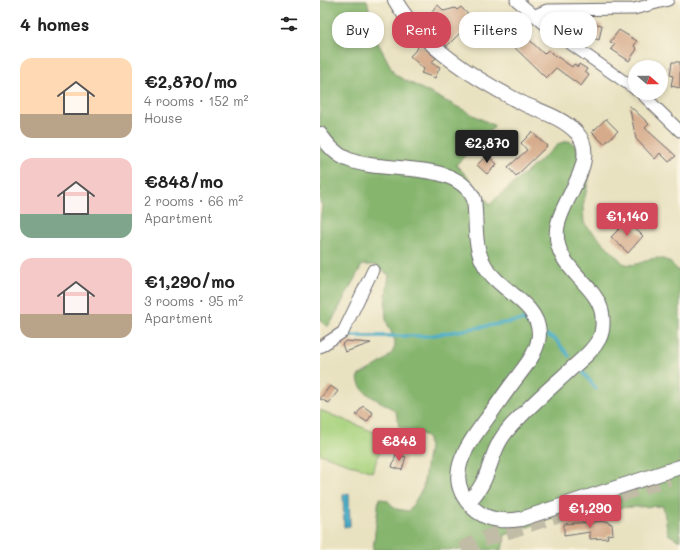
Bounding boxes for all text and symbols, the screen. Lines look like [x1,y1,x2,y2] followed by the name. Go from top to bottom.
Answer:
[332,12,384,48] chip: Buy
[392,12,451,48] chip: Rent
[459,12,532,48] chip: Filters
[540,12,597,48] chip: New
[20,13,89,35] text: 4 homes
[278,13,300,35] icon: filters
[628,60,668,100] north arrow
[628,60,668,100] map controls
[144,70,237,92] text: €2,870/mo
[52,74,100,122] icon: home
[144,92,248,109] text: 4 rooms · 152 m²
[144,109,182,126] text: House
[454,130,520,164] pin: €2,870
[464,134,510,151] text: €2,870
[144,170,223,192] text: €848/mo
[52,174,100,222] icon: home
[144,192,243,209] text: 2 rooms · 66 m²
[594,203,660,237] pin: €1,140
[606,207,648,224] text: €1,140
[144,209,213,226] text: Apartment
[144,270,235,292] text: €1,290/mo
[52,274,100,322] icon: home
[144,292,243,309] text: 3 rooms · 95 m²
[144,309,213,326] text: Apartment
[375,428,423,462] pin: €848
[382,432,416,449] text: €848
[557,495,623,529] pin: €1,290
[568,499,612,516] text: €1,290

